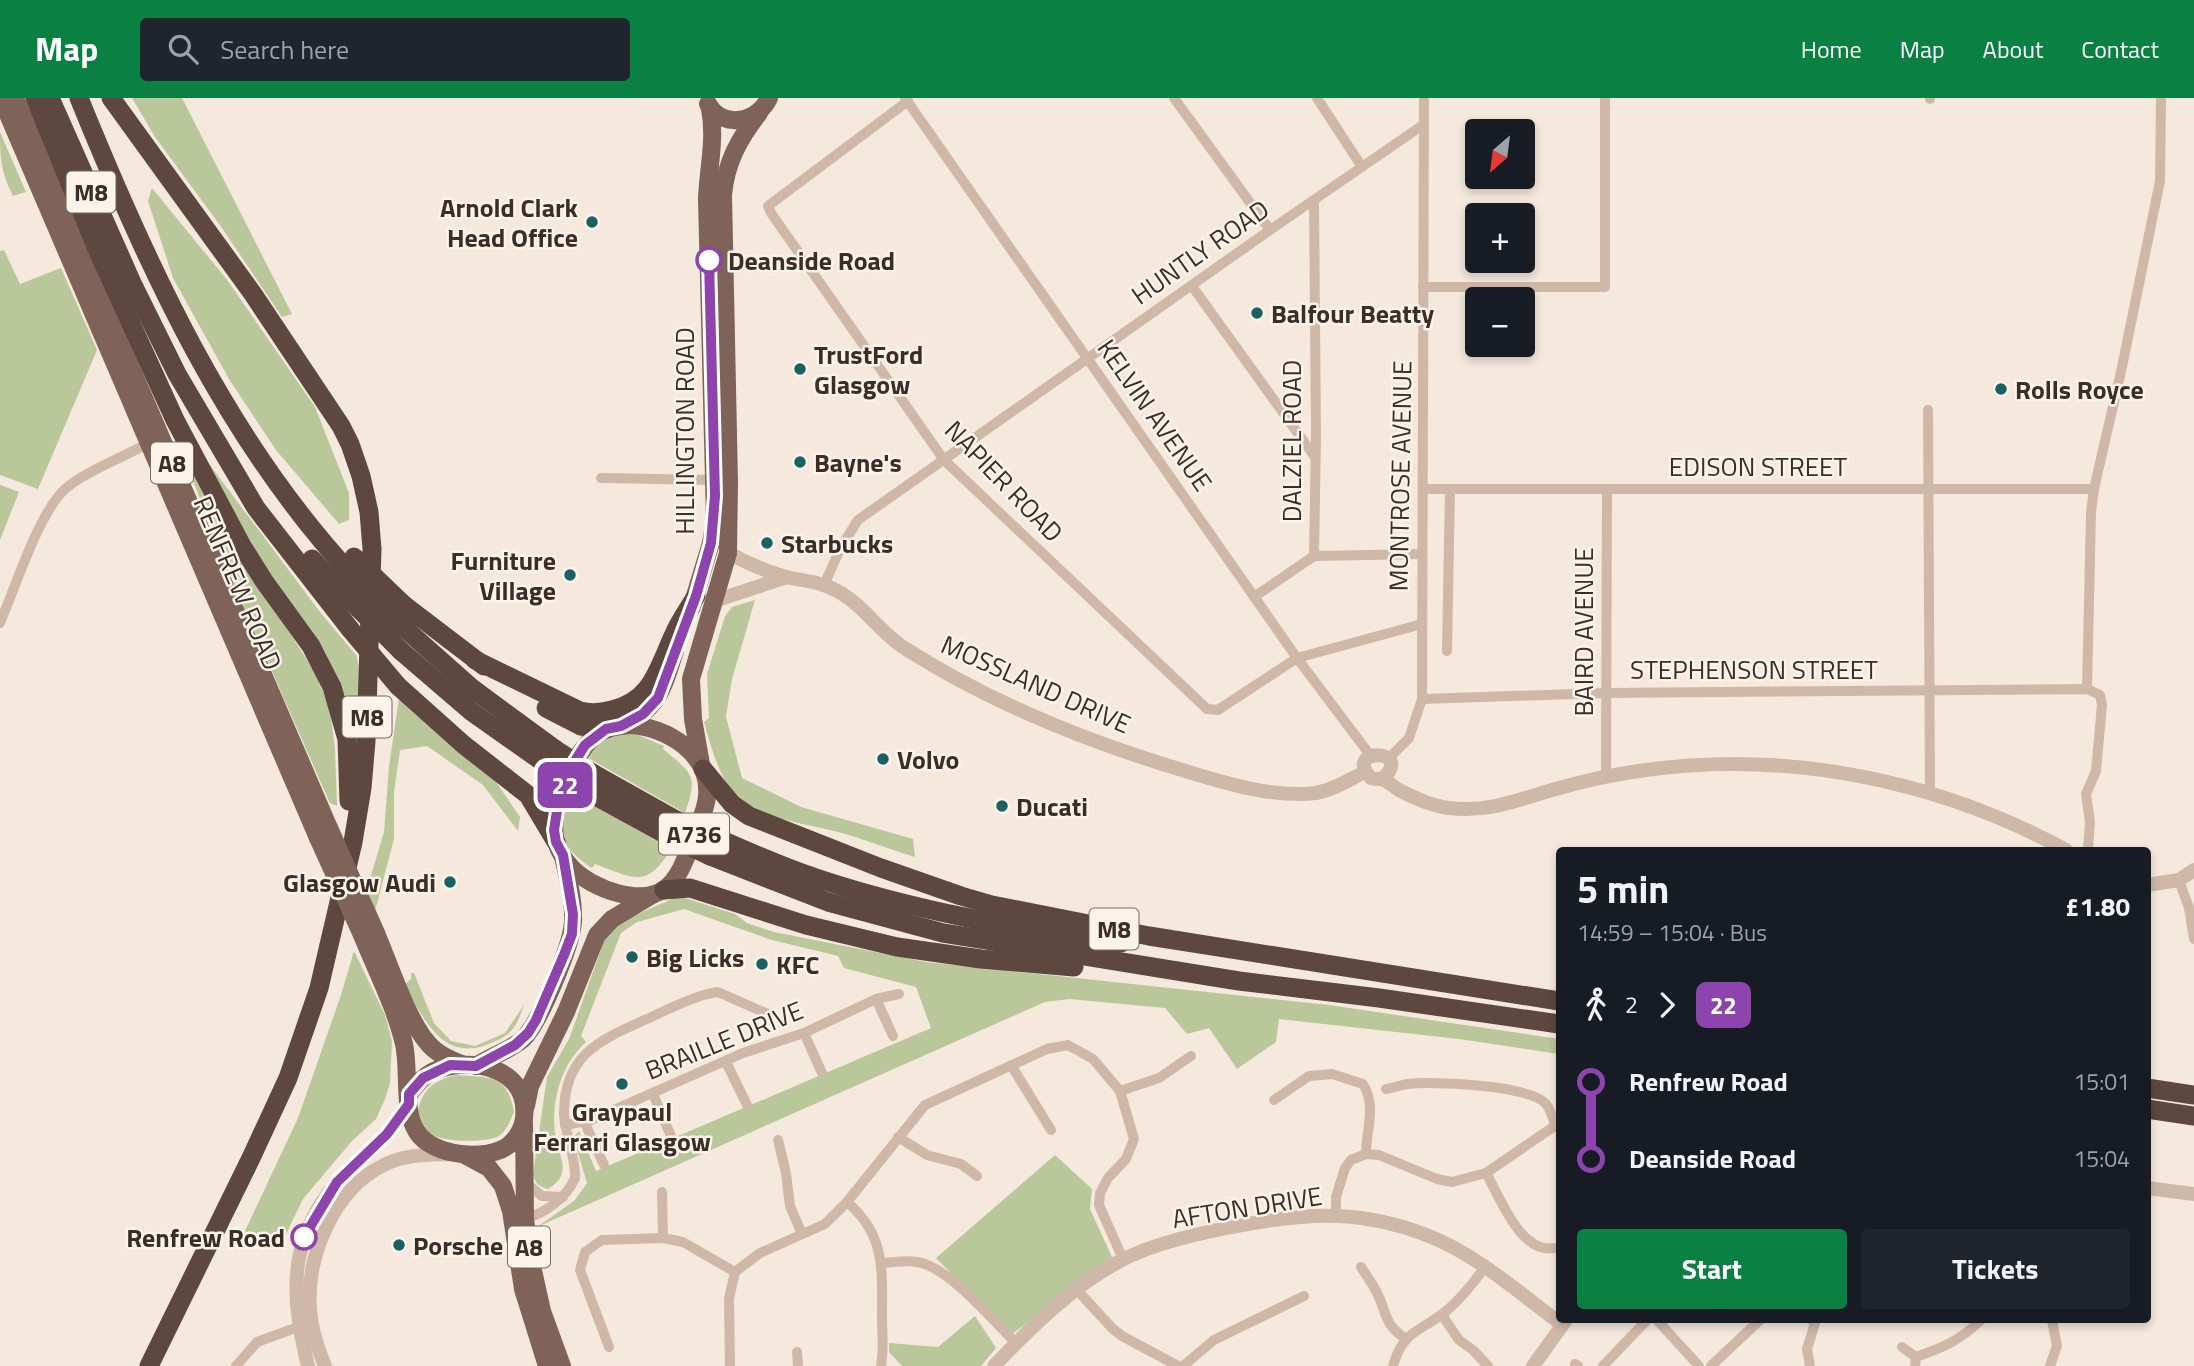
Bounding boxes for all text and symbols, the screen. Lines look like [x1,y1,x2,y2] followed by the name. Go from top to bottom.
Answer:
[140,18,630,81] search box
[35,24,98,74] text: Map
[164,30,202,68] icon: search
[220,30,349,69] text: Search here
[1801,31,1862,67] text: Home
[1900,31,1945,67] text: Map
[1983,31,2043,67] text: About
[2081,31,2159,67] text: Contact
[1465,119,1535,189] north arrow
[1465,119,1535,357] map controls
[66,172,116,212] road number: M8
[440,188,579,257] place label: Arnold Clark Head Office
[1123,190,1277,314] street label: HUNTLY ROAD
[1465,203,1535,273] button: +
[584,214,600,230] marker: Arnold Clark Head Office
[728,241,895,280] place label: Deanside Road
[696,247,722,273] marker: Deanside Road
[1465,287,1535,357] button: −
[1271,294,1434,333] place label: Balfour Beatty
[1249,305,1265,321] marker: Balfour Beatty
[665,327,704,535] street label: HILLINGTON ROAD
[1088,331,1222,499] street label: KELVIN AVENUE
[814,335,923,404] place label: TrustFord Glasgow
[1272,360,1311,522] street label: DALZIEL ROAD
[1378,360,1422,592] street label: MONTROSE AVENUE
[792,361,808,377] marker: TrustFord Glasgow
[2015,370,2144,409] place label: Rolls Royce
[1993,381,2009,397] marker: Rolls Royce
[936,411,1072,551] street label: NAPIER ROAD
[151,442,193,484] road number: A8
[814,443,902,482] place label: Bayne's
[1669,447,1847,486] street label: EDISON STREET
[792,454,808,470] marker: Bayne's
[184,490,292,676] street label: RENFREW ROAD
[781,524,893,563] place label: Starbucks
[759,535,775,551] marker: Starbucks
[451,541,556,610] place label: Furniture Village
[1564,547,1603,717] street label: BAIRD AVENUE
[562,567,578,583] marker: Furniture Village
[935,625,1137,743] street label: MOSSLAND DRIVE
[1630,650,1878,689] street label: STEPHENSON STREET
[342,696,392,738] road number: M8
[897,740,959,779] place label: Volvo
[875,751,891,767] marker: Volvo
[534,762,596,808] line badge: 22
[552,767,578,803] text: 22
[1016,787,1088,826] place label: Ducati
[994,798,1010,814] marker: Ducati
[659,814,729,854] road number: A736
[1577,860,1669,918] text: 5 min
[283,863,436,902] place label: Glasgow Audi
[442,874,458,890] marker: Glasgow Audi
[2065,887,2130,926] text: £1.80
[1090,908,1138,950] road number: M8
[1577,915,1767,950] text: 14:59 – 15:04 · Bus
[646,938,744,977] place label: Big Licks
[776,945,819,984] place label: KFC
[624,949,640,965] marker: Big Licks
[754,956,770,972] marker: KFC
[1577,986,1615,1024] icon: walk
[1648,986,1686,1024] icon: forward
[1625,987,1638,1022] text: 2
[1710,987,1737,1023] text: 22
[639,991,809,1089] street label: BRAILLE DRIVE
[1629,1062,1788,1101] text: Renfrew Road
[2073,1064,2130,1099] text: 15:01
[614,1076,630,1092] marker: Graypaul Ferrari Glasgow
[533,1092,711,1161] place label: Graypaul Ferrari Glasgow
[1629,1139,1796,1178] text: Deanside Road
[2073,1141,2130,1176] text: 15:04
[1169,1176,1325,1238] street label: AFTON DRIVE
[126,1218,285,1257] place label: Renfrew Road
[291,1224,317,1250] marker: Renfrew Road
[413,1226,503,1265] place label: Porsche
[508,1226,550,1268] road number: A8
[1577,1229,1847,1309] button: Start
[1861,1229,2130,1309] button: Tickets
[391,1237,407,1253] marker: Porsche

